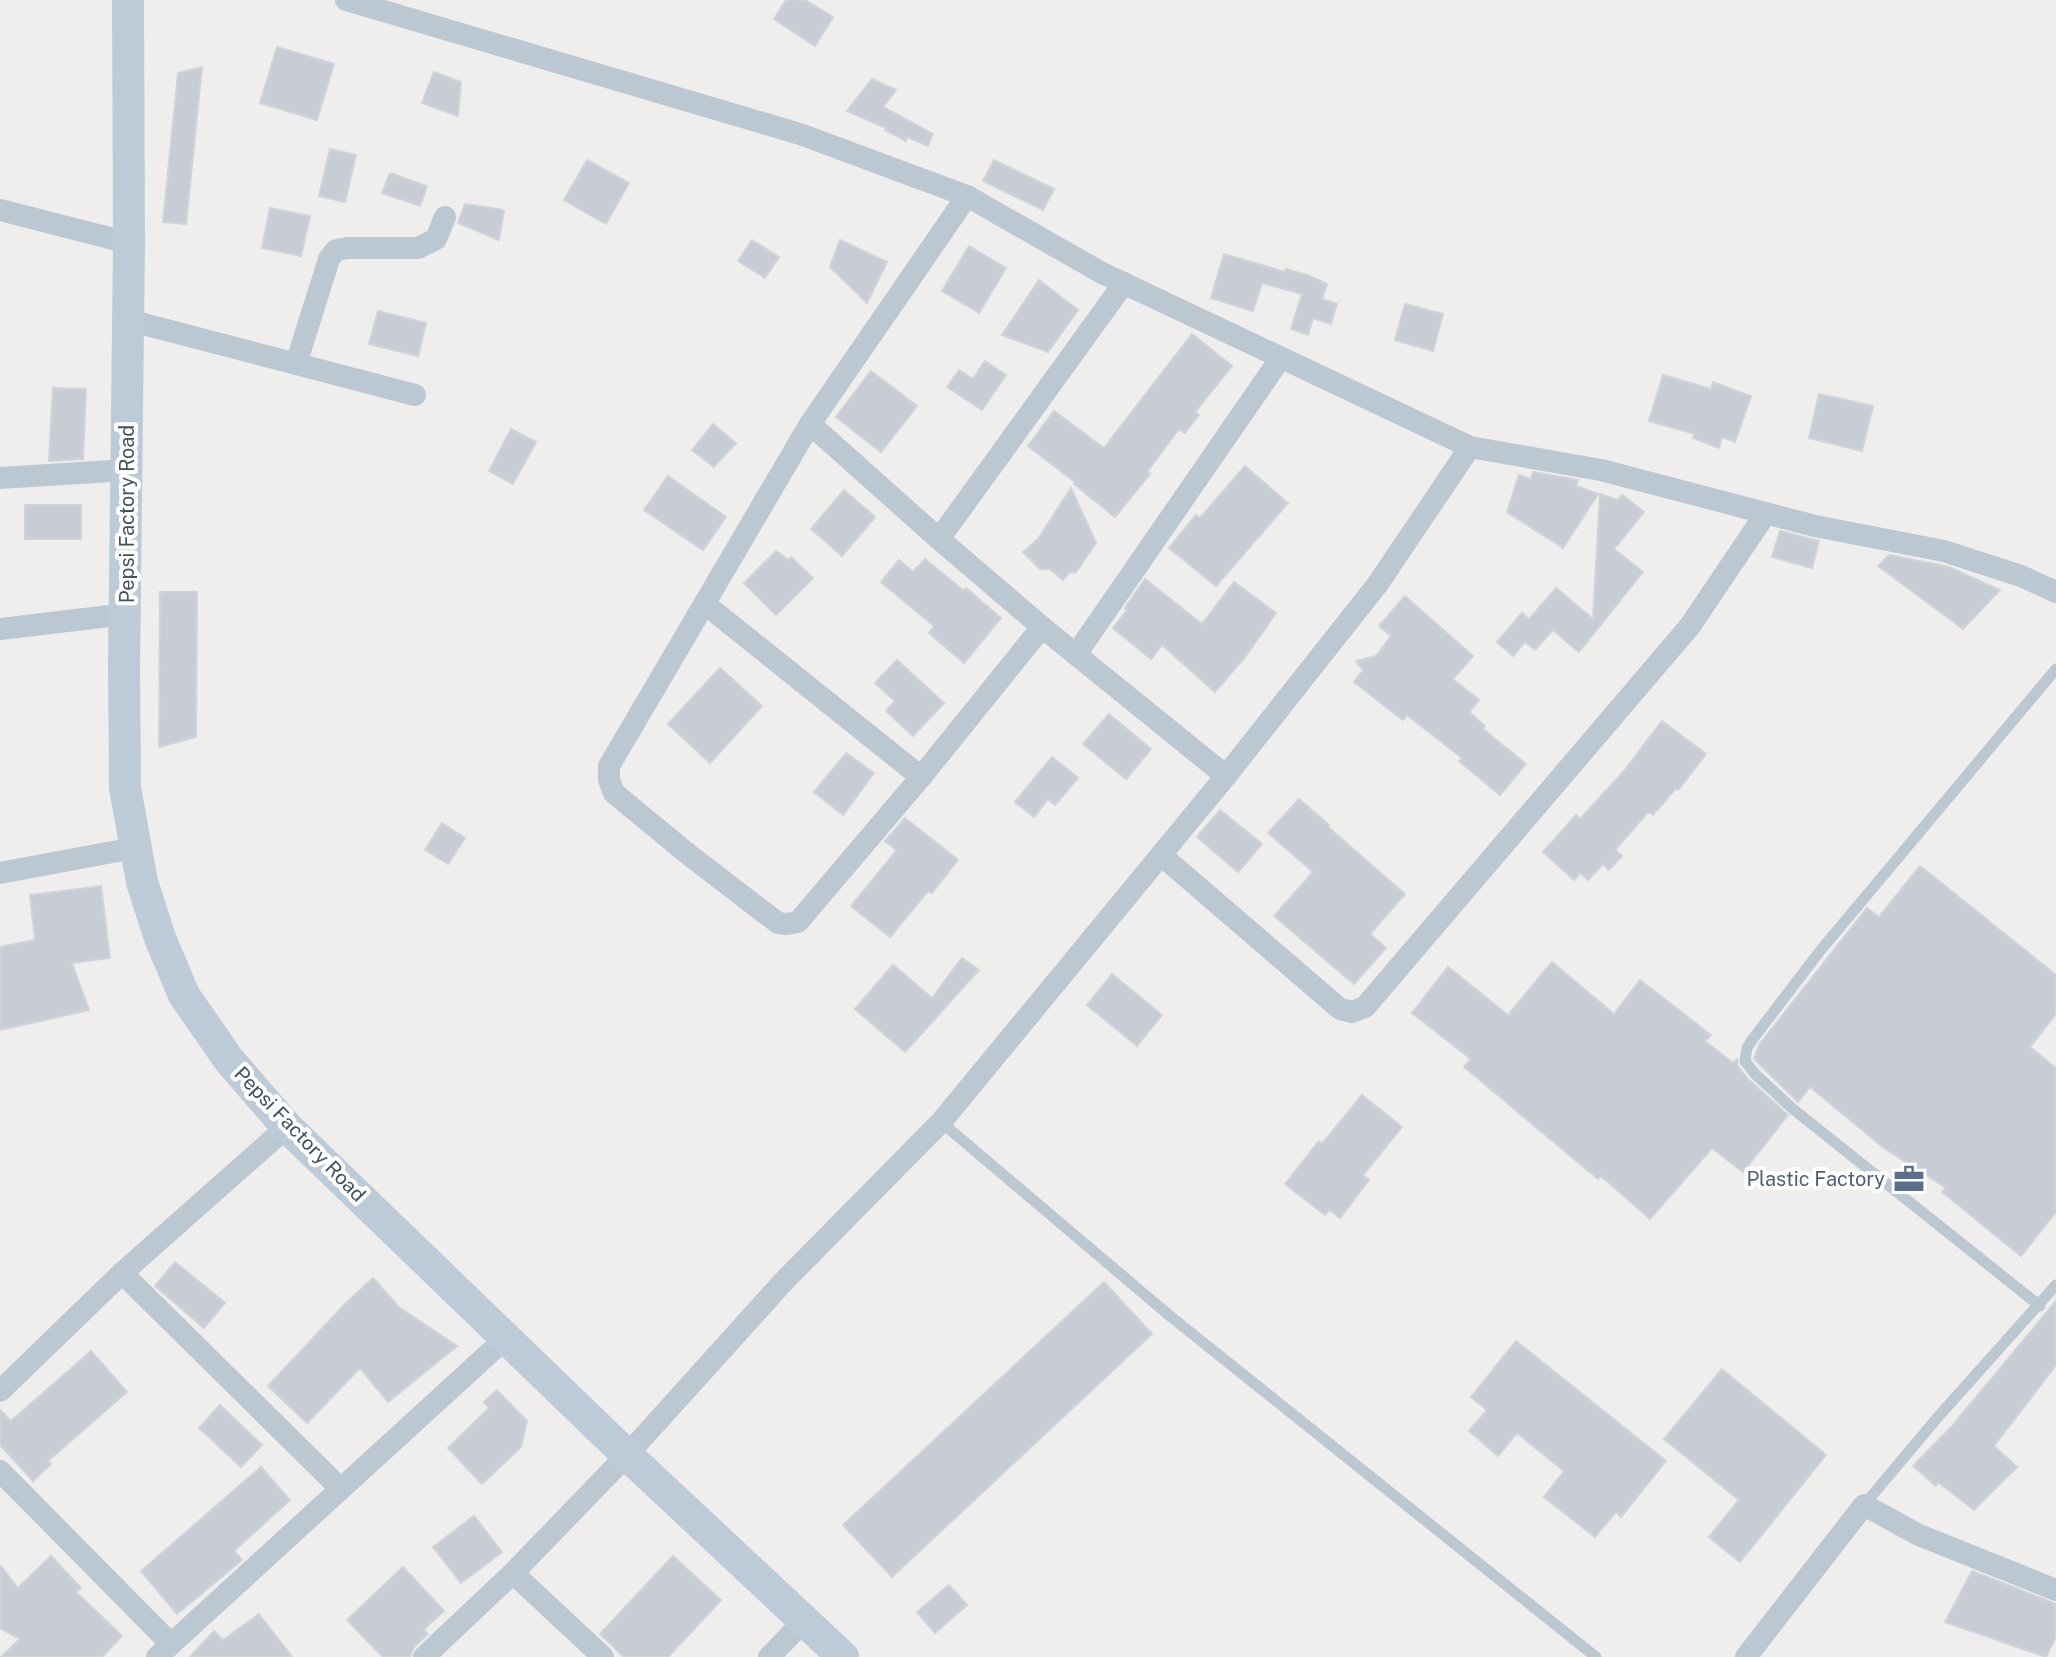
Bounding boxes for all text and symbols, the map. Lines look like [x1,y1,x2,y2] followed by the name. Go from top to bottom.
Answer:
[115,425,139,603] street label: Pepsi Factory Road
[229,1061,371,1207] street label: Pepsi Factory Road
[1892,1162,1926,1196] office icon: Plastic Factory
[1746,1167,1885,1191] place label: Plastic Factory

